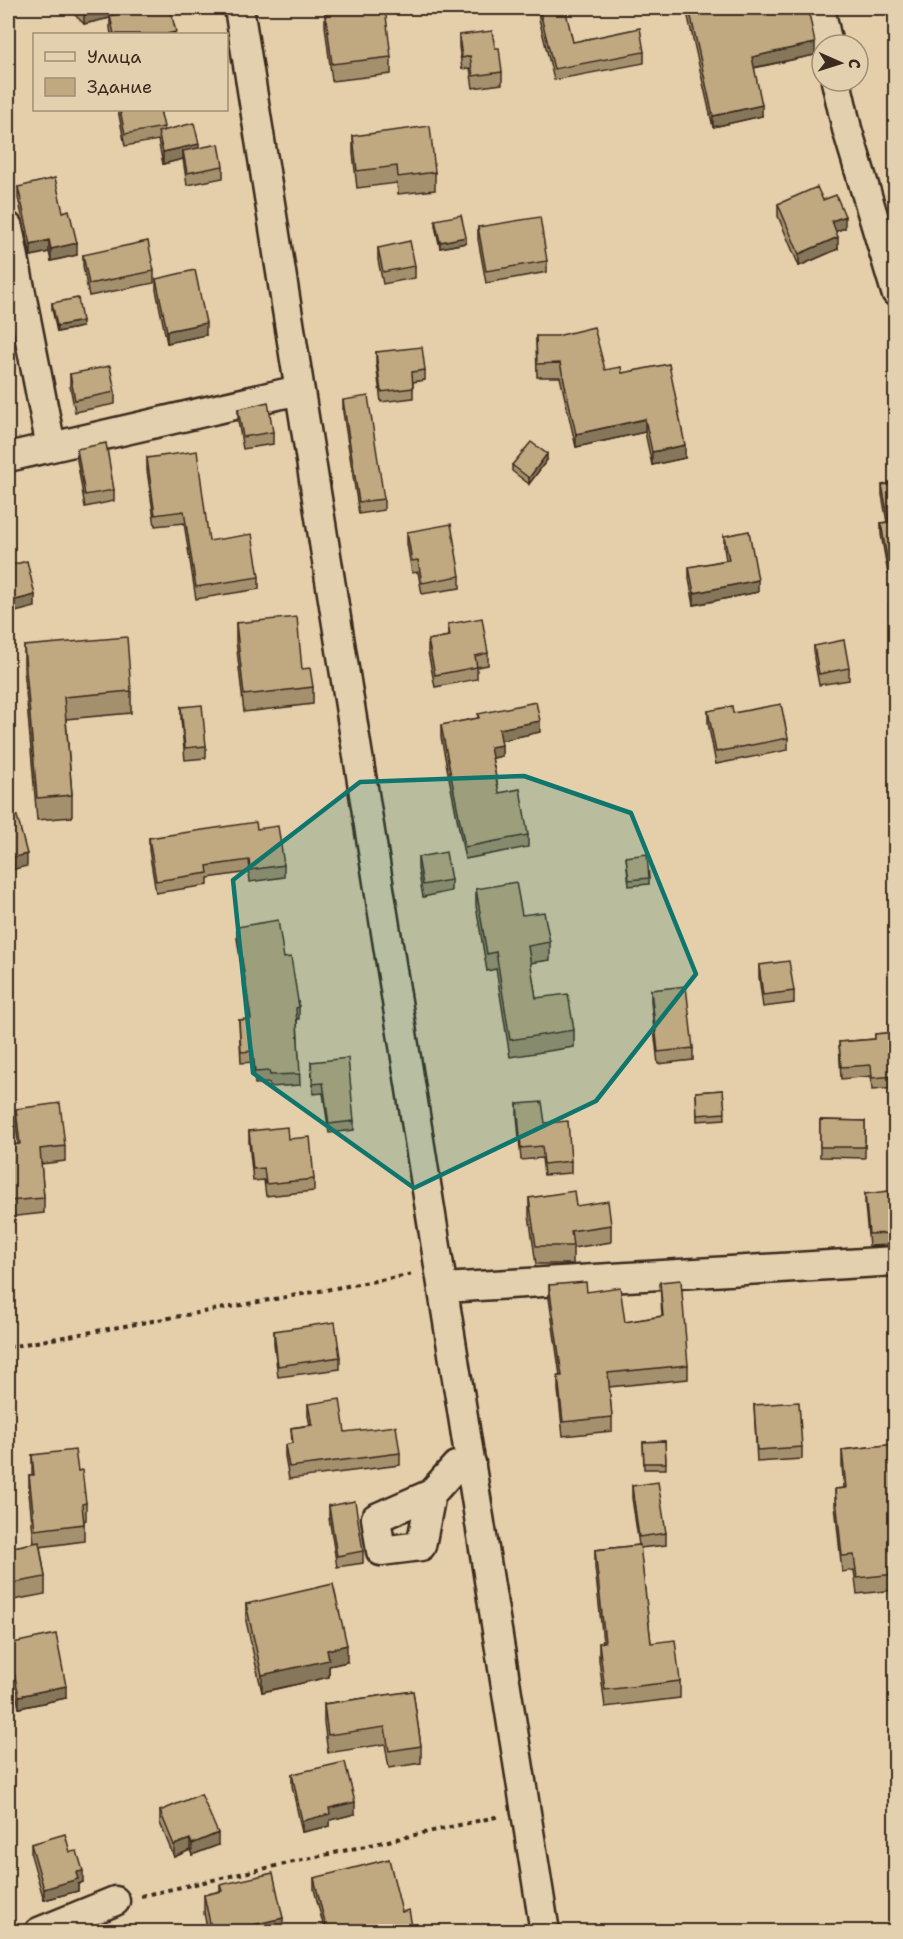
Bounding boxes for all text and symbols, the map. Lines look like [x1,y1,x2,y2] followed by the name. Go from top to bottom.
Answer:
[33,33,228,111] legend
[810,33,870,93] north arrow
[87,45,141,69] text: Улица
[844,58,865,69] text: С
[87,75,152,99] text: Здание

